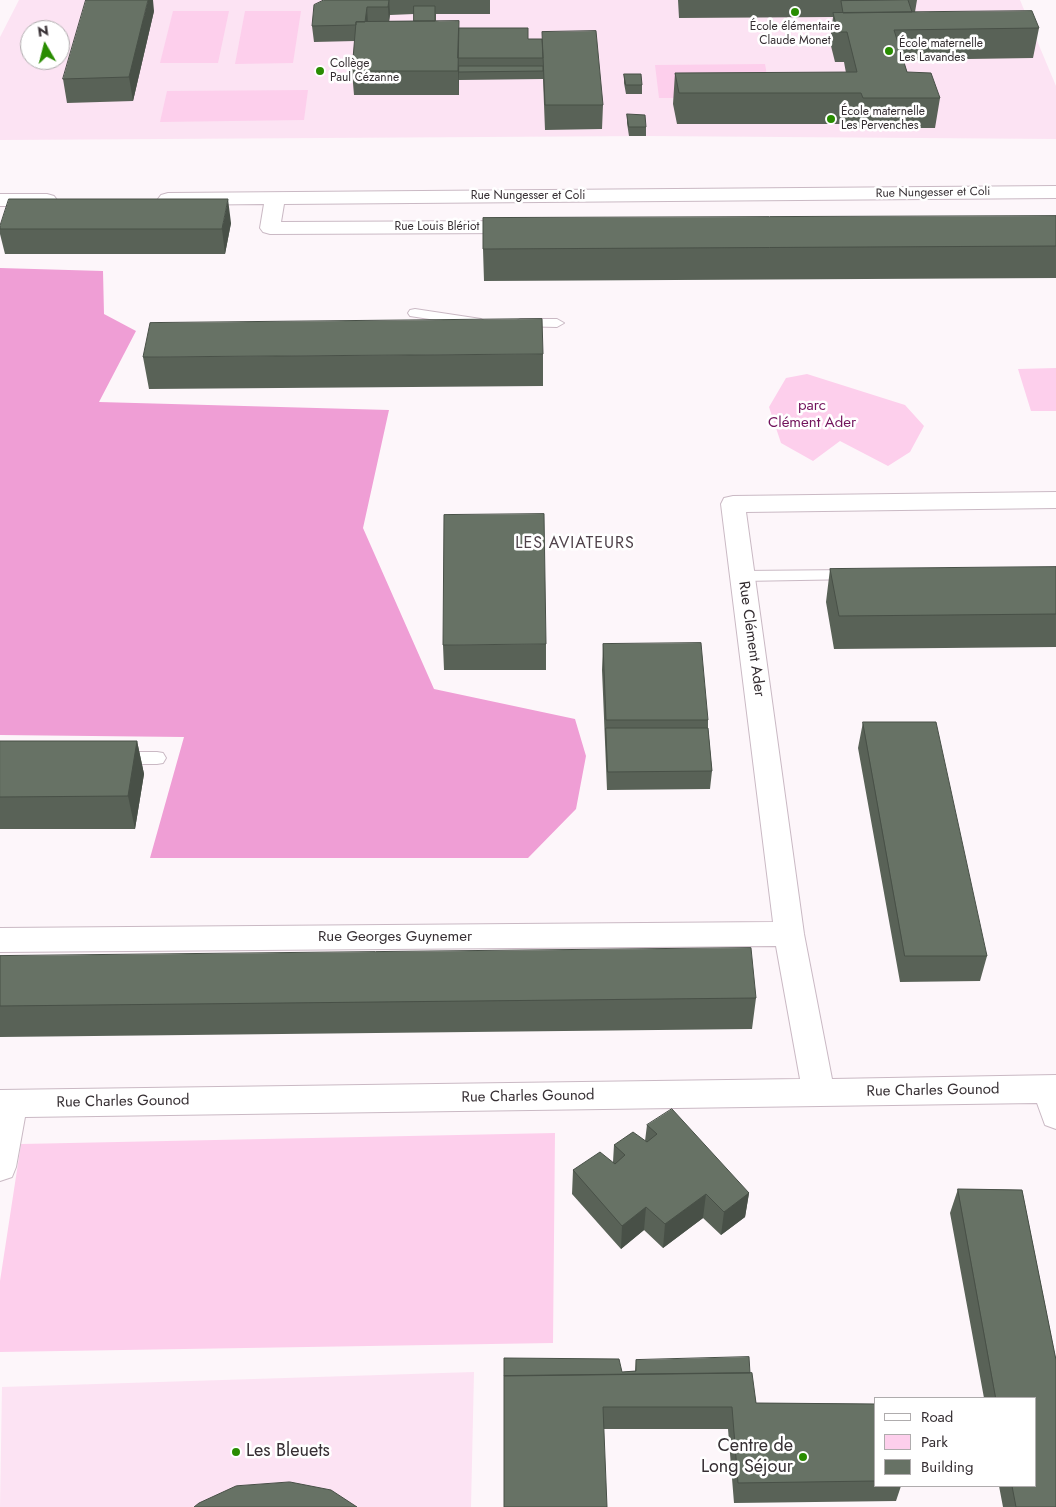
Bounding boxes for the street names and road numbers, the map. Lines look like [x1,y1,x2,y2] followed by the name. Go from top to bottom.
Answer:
[876,185,990,201] street label: Rue Nungesser et Coli
[471,189,585,203] street label: Rue Nungesser et Coli
[395,220,479,234] street label: Rue Louis Blériot
[734,580,768,698] street label: Rue Clément Ader
[318,928,472,946] street label: Rue Georges Guynemer
[866,1081,1000,1101] street label: Rue Charles Gounod
[461,1087,595,1107] street label: Rue Charles Gounod
[56,1092,190,1112] street label: Rue Charles Gounod

